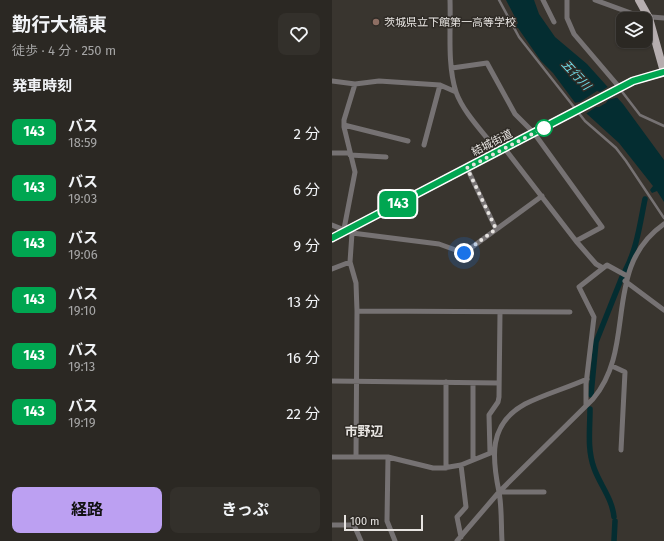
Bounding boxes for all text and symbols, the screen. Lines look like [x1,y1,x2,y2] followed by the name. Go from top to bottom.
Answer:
[616,12,652,48] map controls
[616,12,652,48] button: layers
[12,13,107,36] text: 勤行大橋東
[278,13,320,55] button: heart
[384,16,516,29] place label: 茨城県立下館第一高等学校
[371,17,381,27] marker: 茨城県立下館第一高等学校
[12,43,116,58] text: 徒歩 · 4 分 · 250 m
[559,57,595,94] water label: 五行川
[12,77,72,95] text: 発車時刻
[68,117,98,135] text: バス
[535,119,553,137] unlabelled marker
[23,123,45,140] text: 143
[294,125,320,143] text: 2 分
[469,127,515,159] street label: 結城街道
[68,135,97,150] text: 18:59
[68,173,98,191] text: バス
[23,179,45,196] text: 143
[293,181,320,199] text: 6 分
[68,191,97,206] text: 19:03
[375,191,421,217] line badge: 143
[387,195,409,212] text: 143
[68,229,98,247] text: バス
[23,235,45,252] text: 143
[293,237,320,255] text: 9 分
[454,243,474,263] your location
[68,247,98,262] text: 19:06
[68,285,98,303] text: バス
[23,291,45,308] text: 143
[287,293,320,311] text: 13 分
[68,303,96,318] text: 19:10
[68,341,98,359] text: バス
[23,347,45,364] text: 143
[287,349,320,367] text: 16 分
[68,359,95,374] text: 19:13
[68,397,98,415] text: バス
[23,403,45,420] text: 143
[286,405,320,423] text: 22 分
[68,415,96,430] text: 19:19
[344,424,384,439] district label: 市野辺
[12,487,162,533] button: 経路
[170,487,320,533] button: きっぷ
[344,513,423,532] scale bar
[350,515,379,528] text: 100 m

